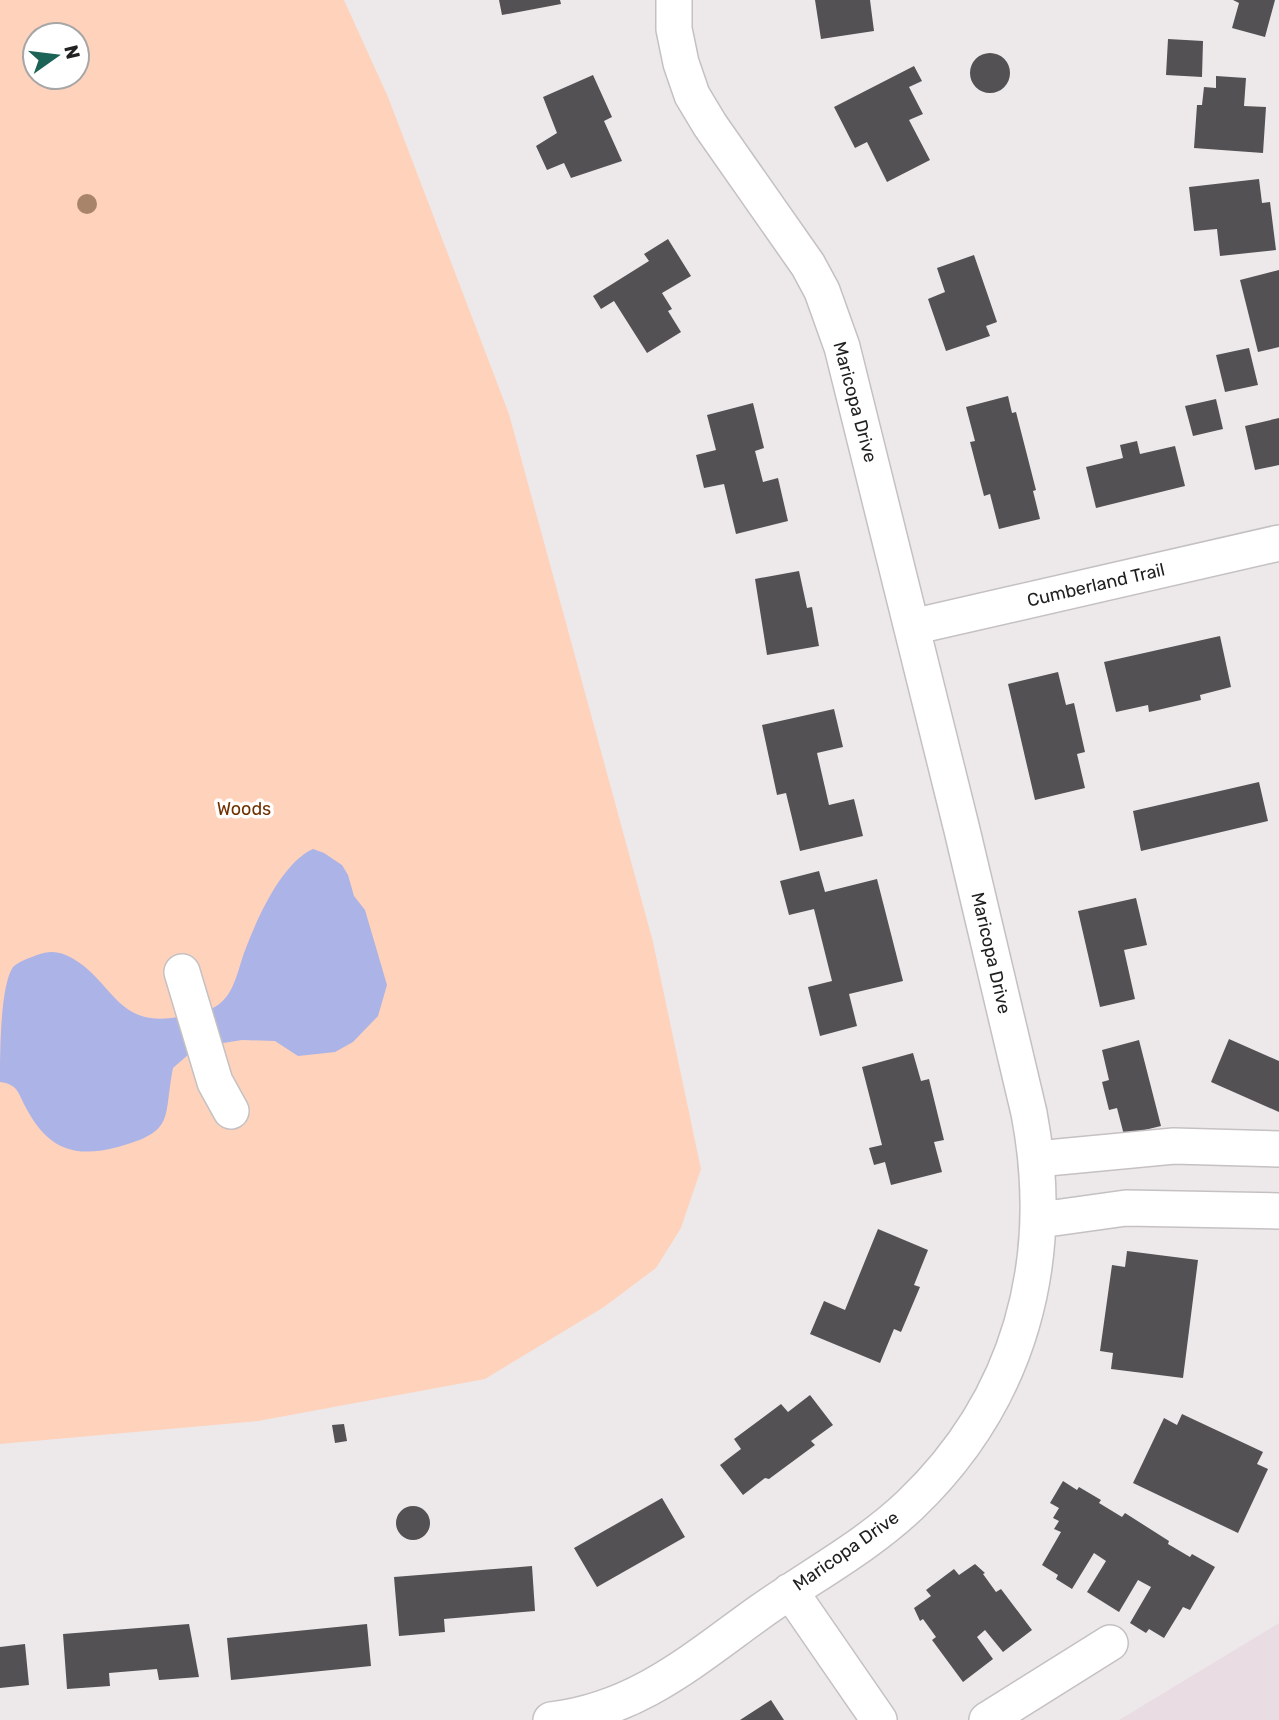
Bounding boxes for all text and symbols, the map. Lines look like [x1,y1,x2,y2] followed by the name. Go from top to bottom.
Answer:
[21,21,91,91] north arrow
[59,43,85,61] text: N
[828,339,882,465] street label: Maricopa Drive
[1025,558,1167,612] street label: Cumberland Trail
[217,798,271,820] park label: Woods
[966,890,1016,1016] street label: Maricopa Drive
[789,1506,903,1596] street label: Maricopa Drive

